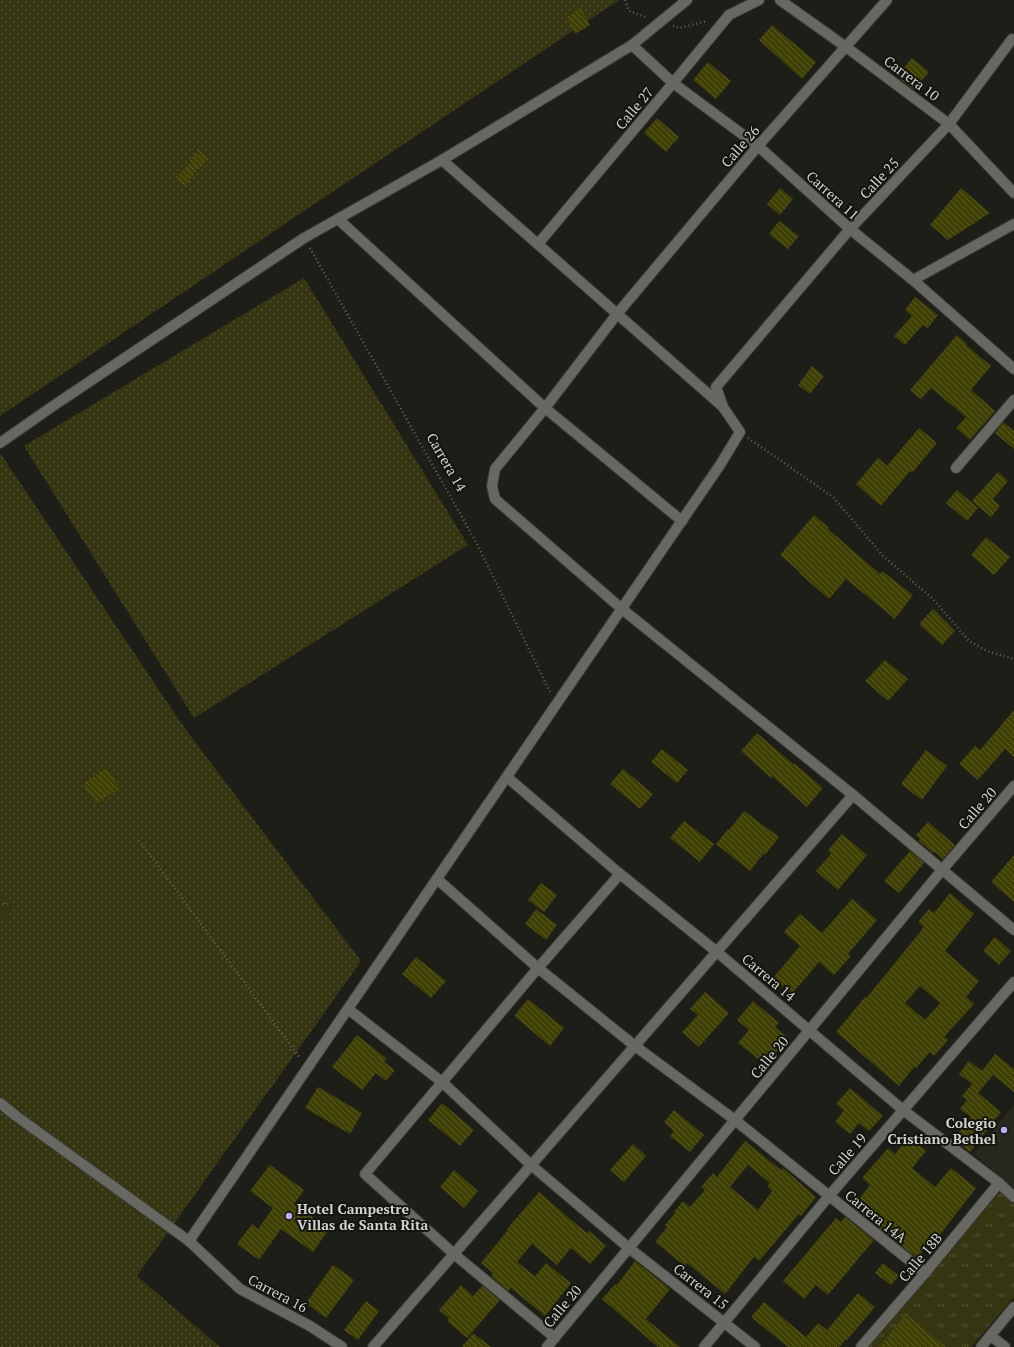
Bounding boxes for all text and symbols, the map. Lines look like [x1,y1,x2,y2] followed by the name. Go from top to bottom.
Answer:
[880,51,944,105] street label: Carrera 10
[611,83,657,133] street label: Calle 27
[716,121,764,171] street label: Calle 26
[855,153,903,203] street label: Calle 25
[803,166,863,224] street label: Carrera 11
[423,429,472,495] street label: Carrera 14
[953,783,1001,833] street label: Calle 20
[738,949,800,1005] street label: Carrera 14
[746,1032,792,1082] street label: Calle 20
[887,1113,996,1148] place label: Colegio Cristiano Bethel
[999,1125,1009,1135] marker: Colegio Cristiano Bethel
[823,1129,871,1179] street label: Calle 19
[841,1185,911,1247] street label: Carrera 14A
[297,1199,429,1234] place label: Hotel Campestre Villas de Santa Rita
[284,1211,294,1221] marker: Hotel Campestre Villas de Santa Rita
[894,1228,946,1286] street label: Calle 18B
[670,1259,732,1313] street label: Carrera 15
[245,1269,311,1317] street label: Carrera 16
[539,1281,585,1331] street label: Calle 20

